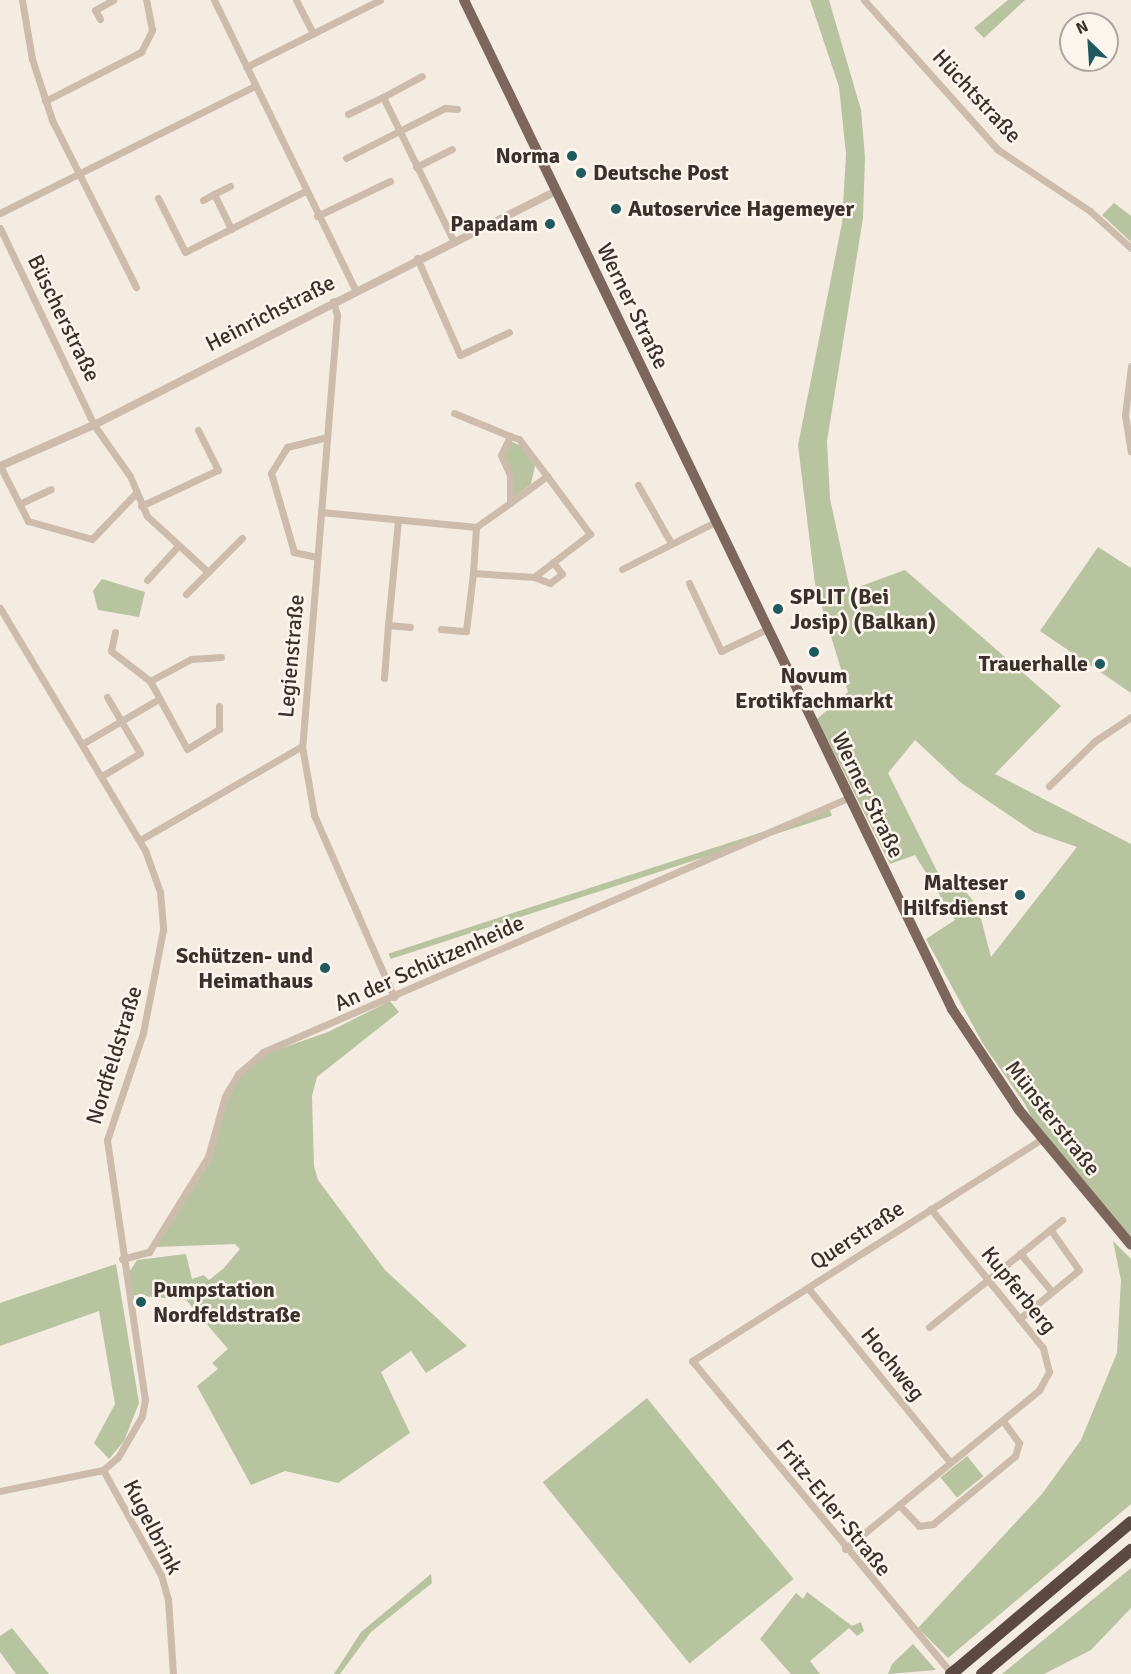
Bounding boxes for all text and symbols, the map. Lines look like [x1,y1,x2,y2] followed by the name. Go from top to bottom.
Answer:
[1059,12,1119,72] north arrow
[1073,16,1092,39] text: N
[927,44,1027,148] street label: Hüchtstraße
[495,143,560,169] place label: Norma
[565,149,579,163] marker: Norma
[593,160,729,186] place label: Deutsche Post
[574,166,588,180] marker: Deutsche Post
[628,196,854,222] place label: Autoservice Hagemeyer
[609,202,623,216] marker: Autoservice Hagemeyer
[450,211,538,237] place label: Papadam
[543,217,557,231] marker: Papadam
[591,239,675,373] street label: Werner Straße
[22,250,106,386] street label: Büscherstraße
[201,269,339,357] street label: Heinrichstraße
[790,583,936,634] place label: SPLIT (Bei Josip) (Balkan)
[272,593,310,719] street label: Legienstraße
[771,602,785,616] marker: SPLIT (Bei Josip) (Balkan)
[807,645,821,659] marker: Novum Erotikfachmarkt
[979,651,1088,677] place label: Trauerhalle
[1093,657,1107,671] marker: Trauerhalle
[735,662,893,714] place label: Novum Erotikfachmarkt
[826,728,910,862] street label: Werner Straße
[903,869,1008,920] place label: Malteser Hilfsdienst
[1013,888,1027,902] marker: Malteser Hilfsdienst
[330,909,528,1017] street label: An der Schützenheide
[176,942,313,993] place label: Schützen- und Heimathaus
[318,961,332,975] marker: Schützen- und Heimathaus
[80,983,148,1127] street label: Nordfeldstraße
[1000,1055,1106,1181] street label: Münsterstraße
[805,1195,909,1275] street label: Querstraße
[976,1241,1062,1339] street label: Kupferberg
[153,1276,301,1328] place label: Pumpstation Nordfeldstraße
[134,1295,148,1309] marker: Pumpstation Nordfeldstraße
[856,1322,930,1406] street label: Hochweg
[771,1434,897,1582] street label: Fritz-Erler-Straße
[118,1475,188,1579] street label: Kugelbrink

